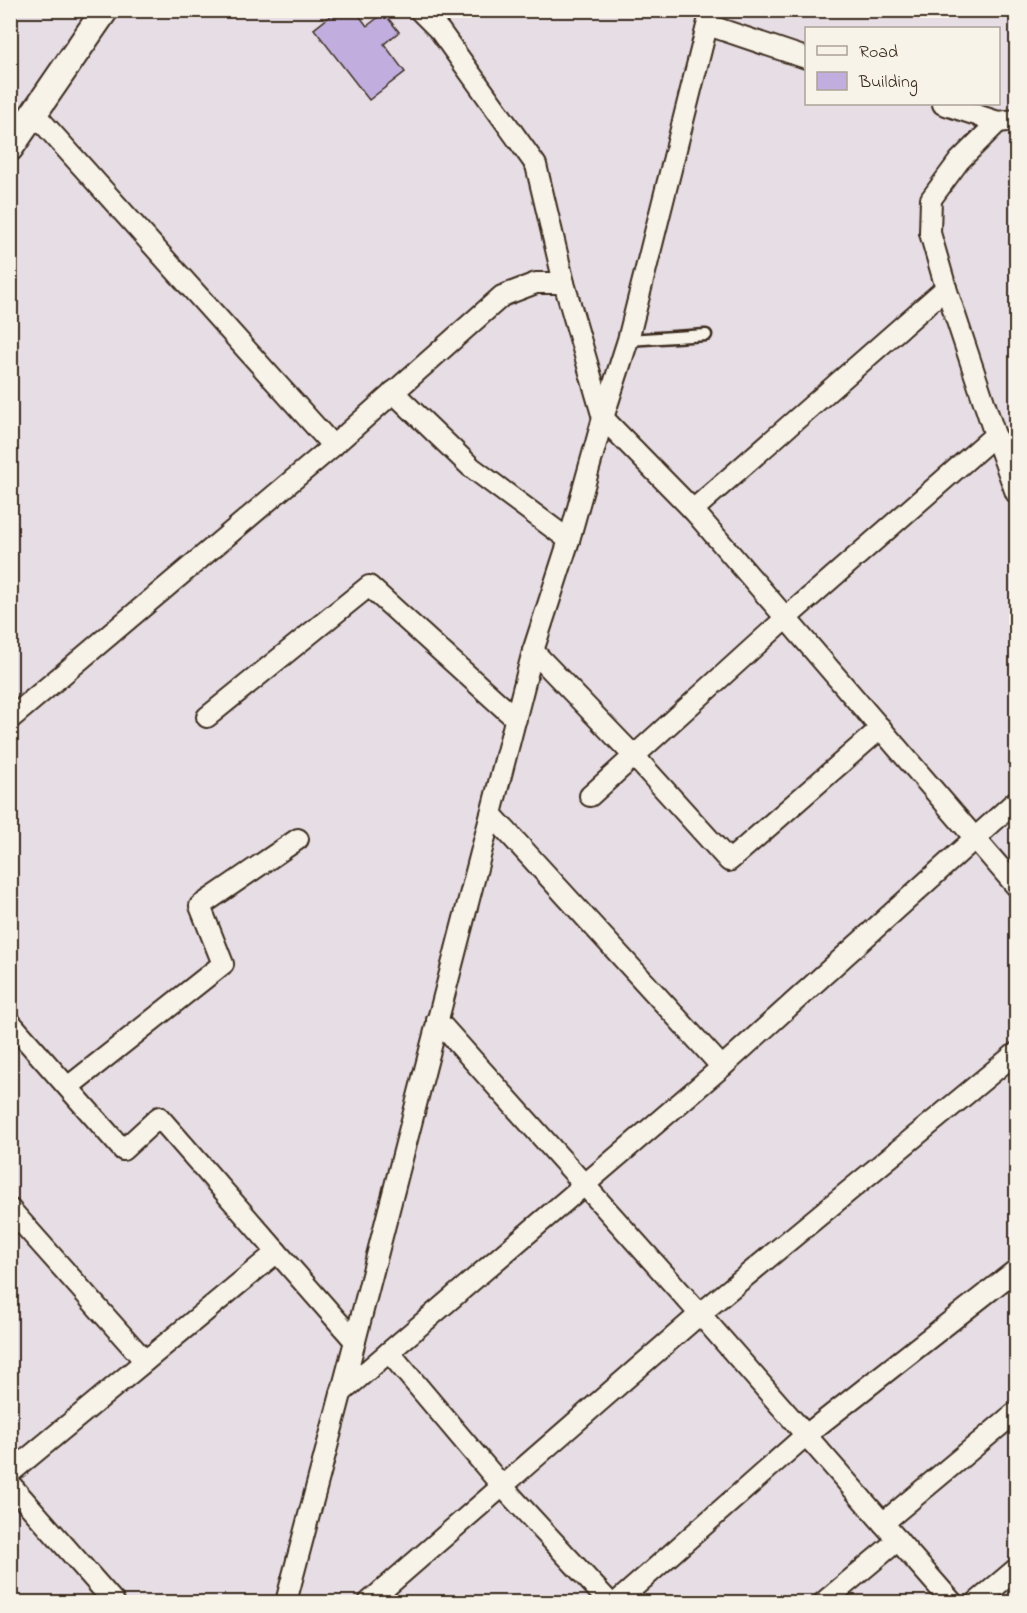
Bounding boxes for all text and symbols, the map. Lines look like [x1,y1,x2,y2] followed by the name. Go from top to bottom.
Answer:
[805,27,1000,105] legend
[859,40,898,66] text: Road
[858,70,918,97] text: Building

